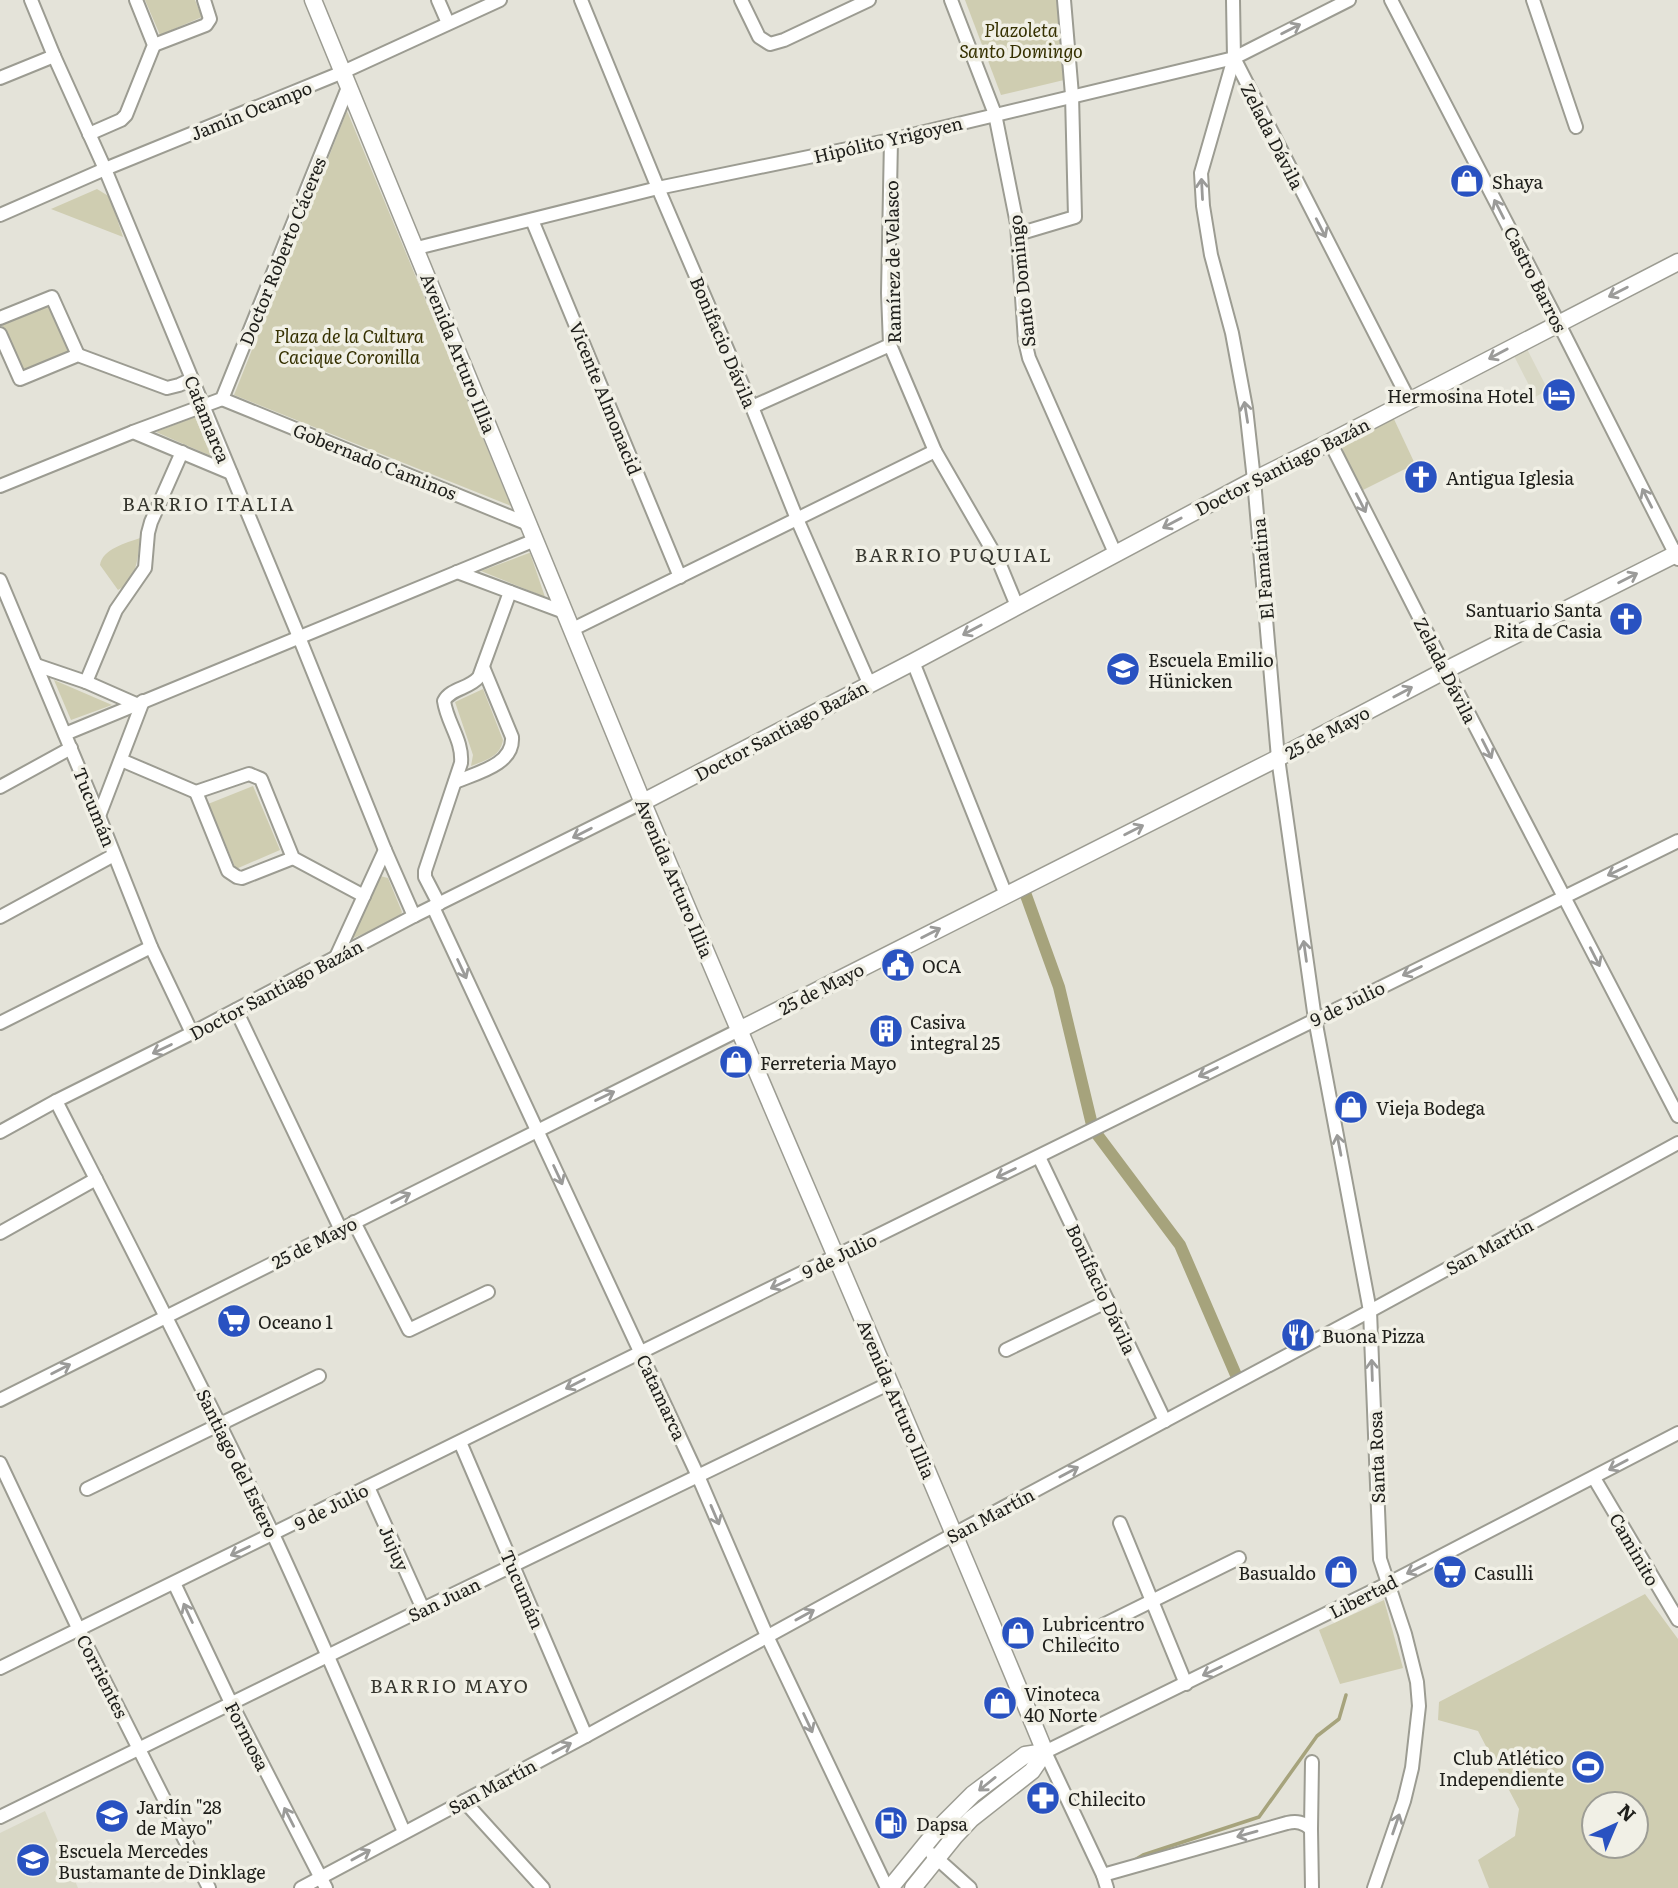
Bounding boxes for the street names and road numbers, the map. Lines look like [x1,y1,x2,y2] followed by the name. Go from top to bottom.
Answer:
[186,73,316,147] street label: Jamín Ocampo
[1235,78,1311,194] street label: Zelada Dávila
[811,109,965,169] street label: Hipólito Yrigoyen
[232,153,332,349] street label: Doctor Roberto Cáceres
[877,180,907,344] street label: Ramírez de Velasco
[1001,214,1041,348] street label: Santo Domingo
[1498,221,1574,337] street label: Castro Barros
[415,269,504,437] street label: Avenida Arturo Illia
[684,272,764,412] street label: Bonifacio Dávila
[563,317,649,479] street label: Vicente Almonacid
[178,371,238,467] street label: Catamarca
[1190,410,1374,522] street label: Doctor Santiago Bazán
[289,416,461,506] street label: Gobernado Caminos
[1244,517,1280,621] street label: El Famatina
[1408,612,1484,728] street label: Zelada Dávila
[689,673,873,787] street label: Doctor Santiago Bazán
[1280,698,1374,766] street label: 25 de Mayo
[67,763,123,851] street label: Tucumán
[629,794,721,962] street label: Avenida Arturo Illia
[184,932,368,1046] street label: Doctor Santiago Bazán
[774,955,868,1021] street label: 25 de Mayo
[1305,973,1389,1033] street label: 9 de Julio
[267,1209,361,1275] street label: 25 de Mayo
[1440,1211,1538,1281] street label: San Martín
[1060,1219,1144,1359] street label: Bonifacio Dávila
[797,1225,881,1285] street label: 9 de Julio
[851,1315,943,1483] street label: Avenida Arturo Illia
[630,1350,694,1445] street label: Catamarca
[190,1384,286,1542] street label: Santiago del Estero
[1361,1410,1391,1504] street label: Santa Rosa
[289,1476,373,1536] street label: 9 de Julio
[941,1480,1039,1550] street label: San Martín
[1603,1507,1667,1591] street label: Caminito
[373,1521,417,1576] street label: Jujuy
[494,1545,552,1633] street label: Tucumán
[1324,1567,1402,1625] street label: Libertad
[403,1570,485,1628] street label: San Juan
[70,1629,136,1723] street label: Corrientes
[219,1697,277,1776] street label: Formosa
[443,1751,541,1821] street label: San Martín

